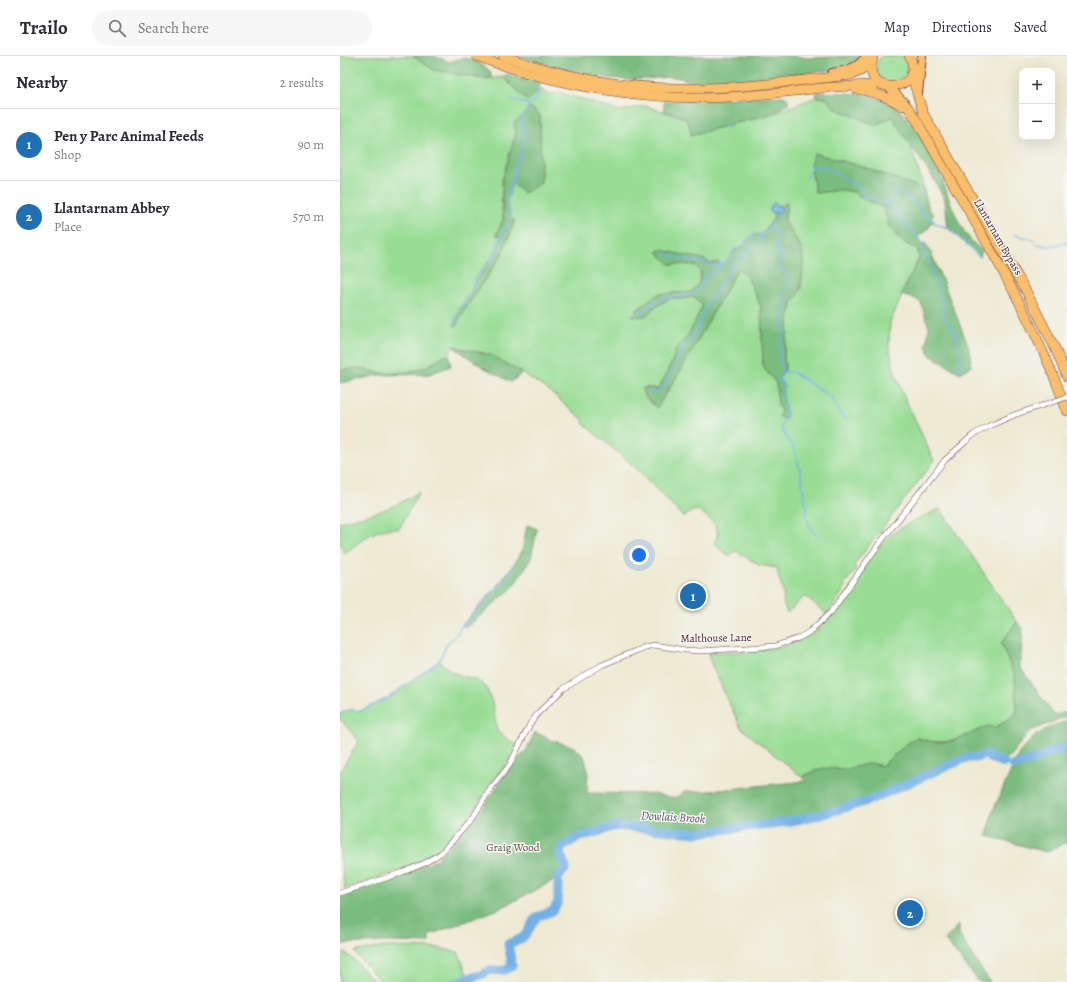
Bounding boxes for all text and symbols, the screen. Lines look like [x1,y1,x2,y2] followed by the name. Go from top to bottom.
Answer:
[92,10,372,46] search box
[20,15,68,41] text: Trailo
[106,17,128,39] icon: search
[138,18,209,38] text: Search here
[884,18,910,37] text: Map
[932,18,992,37] text: Directions
[1014,18,1047,37] text: Saved
[1019,68,1055,140] map controls
[1019,68,1055,104] button: +
[16,71,67,94] text: Nearby
[280,74,324,91] text: 2 results
[1019,104,1055,140] button: −
[54,126,204,146] text: Pen y Parc Animal Feeds
[27,136,31,153] text: 1
[298,136,324,153] text: 90 m
[54,146,81,163] text: Shop
[970,196,1026,278] street label: Llantarnam Bypass
[54,198,169,218] text: Llantarnam Abbey
[26,208,32,225] text: 2
[293,208,324,225] text: 570 m
[54,218,82,235] text: Place
[629,545,649,565] your location
[680,581,706,611] pin: 1
[680,630,752,646] street label: Malthouse Lane
[641,807,706,827] water label: Dowlais Brook
[486,840,540,855] park label: Graig Wood
[897,898,923,928] pin: 2

